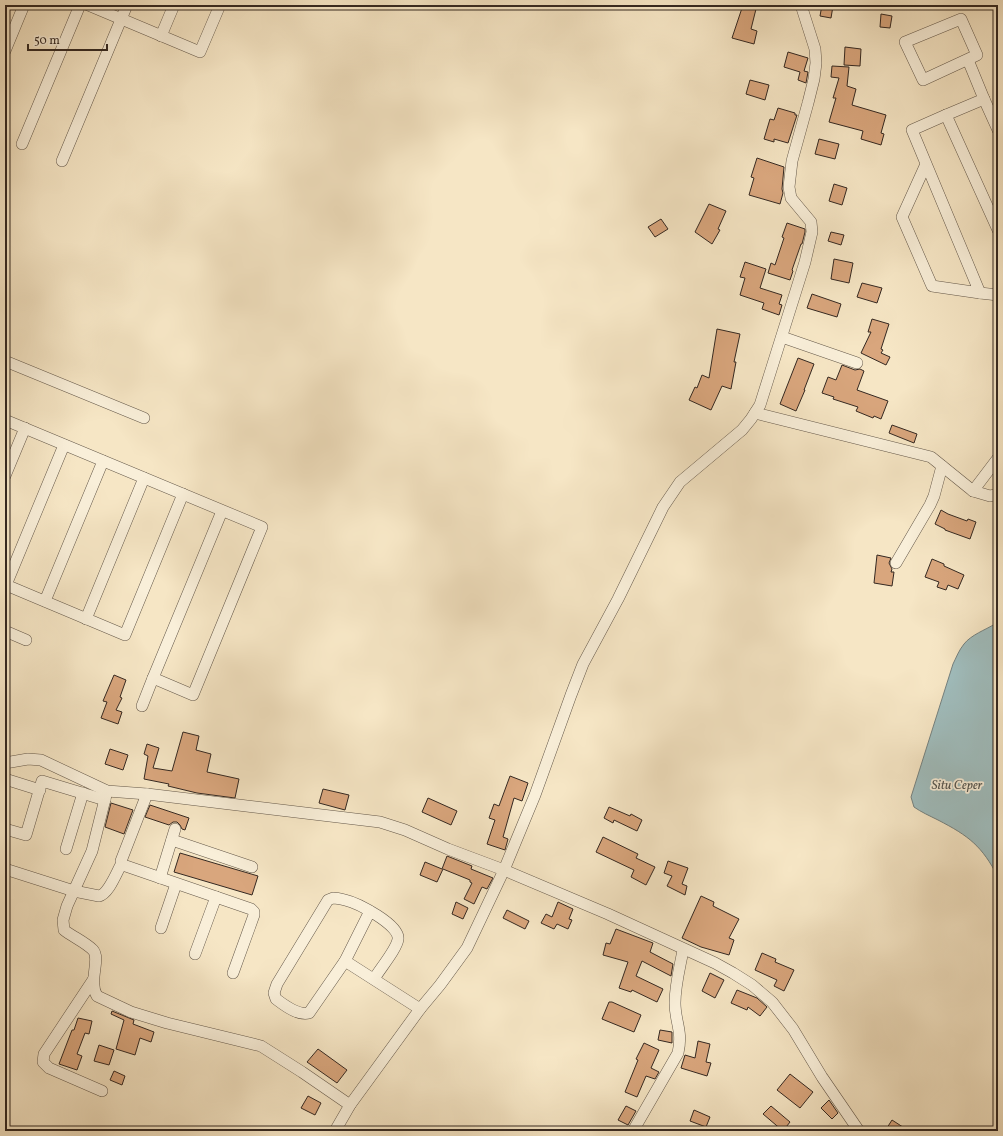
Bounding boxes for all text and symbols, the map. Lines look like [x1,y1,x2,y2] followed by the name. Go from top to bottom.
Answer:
[28,26,107,52] scale bar
[34,33,60,49] text: 50 m
[931,777,983,795] water label: Situ Ceper

